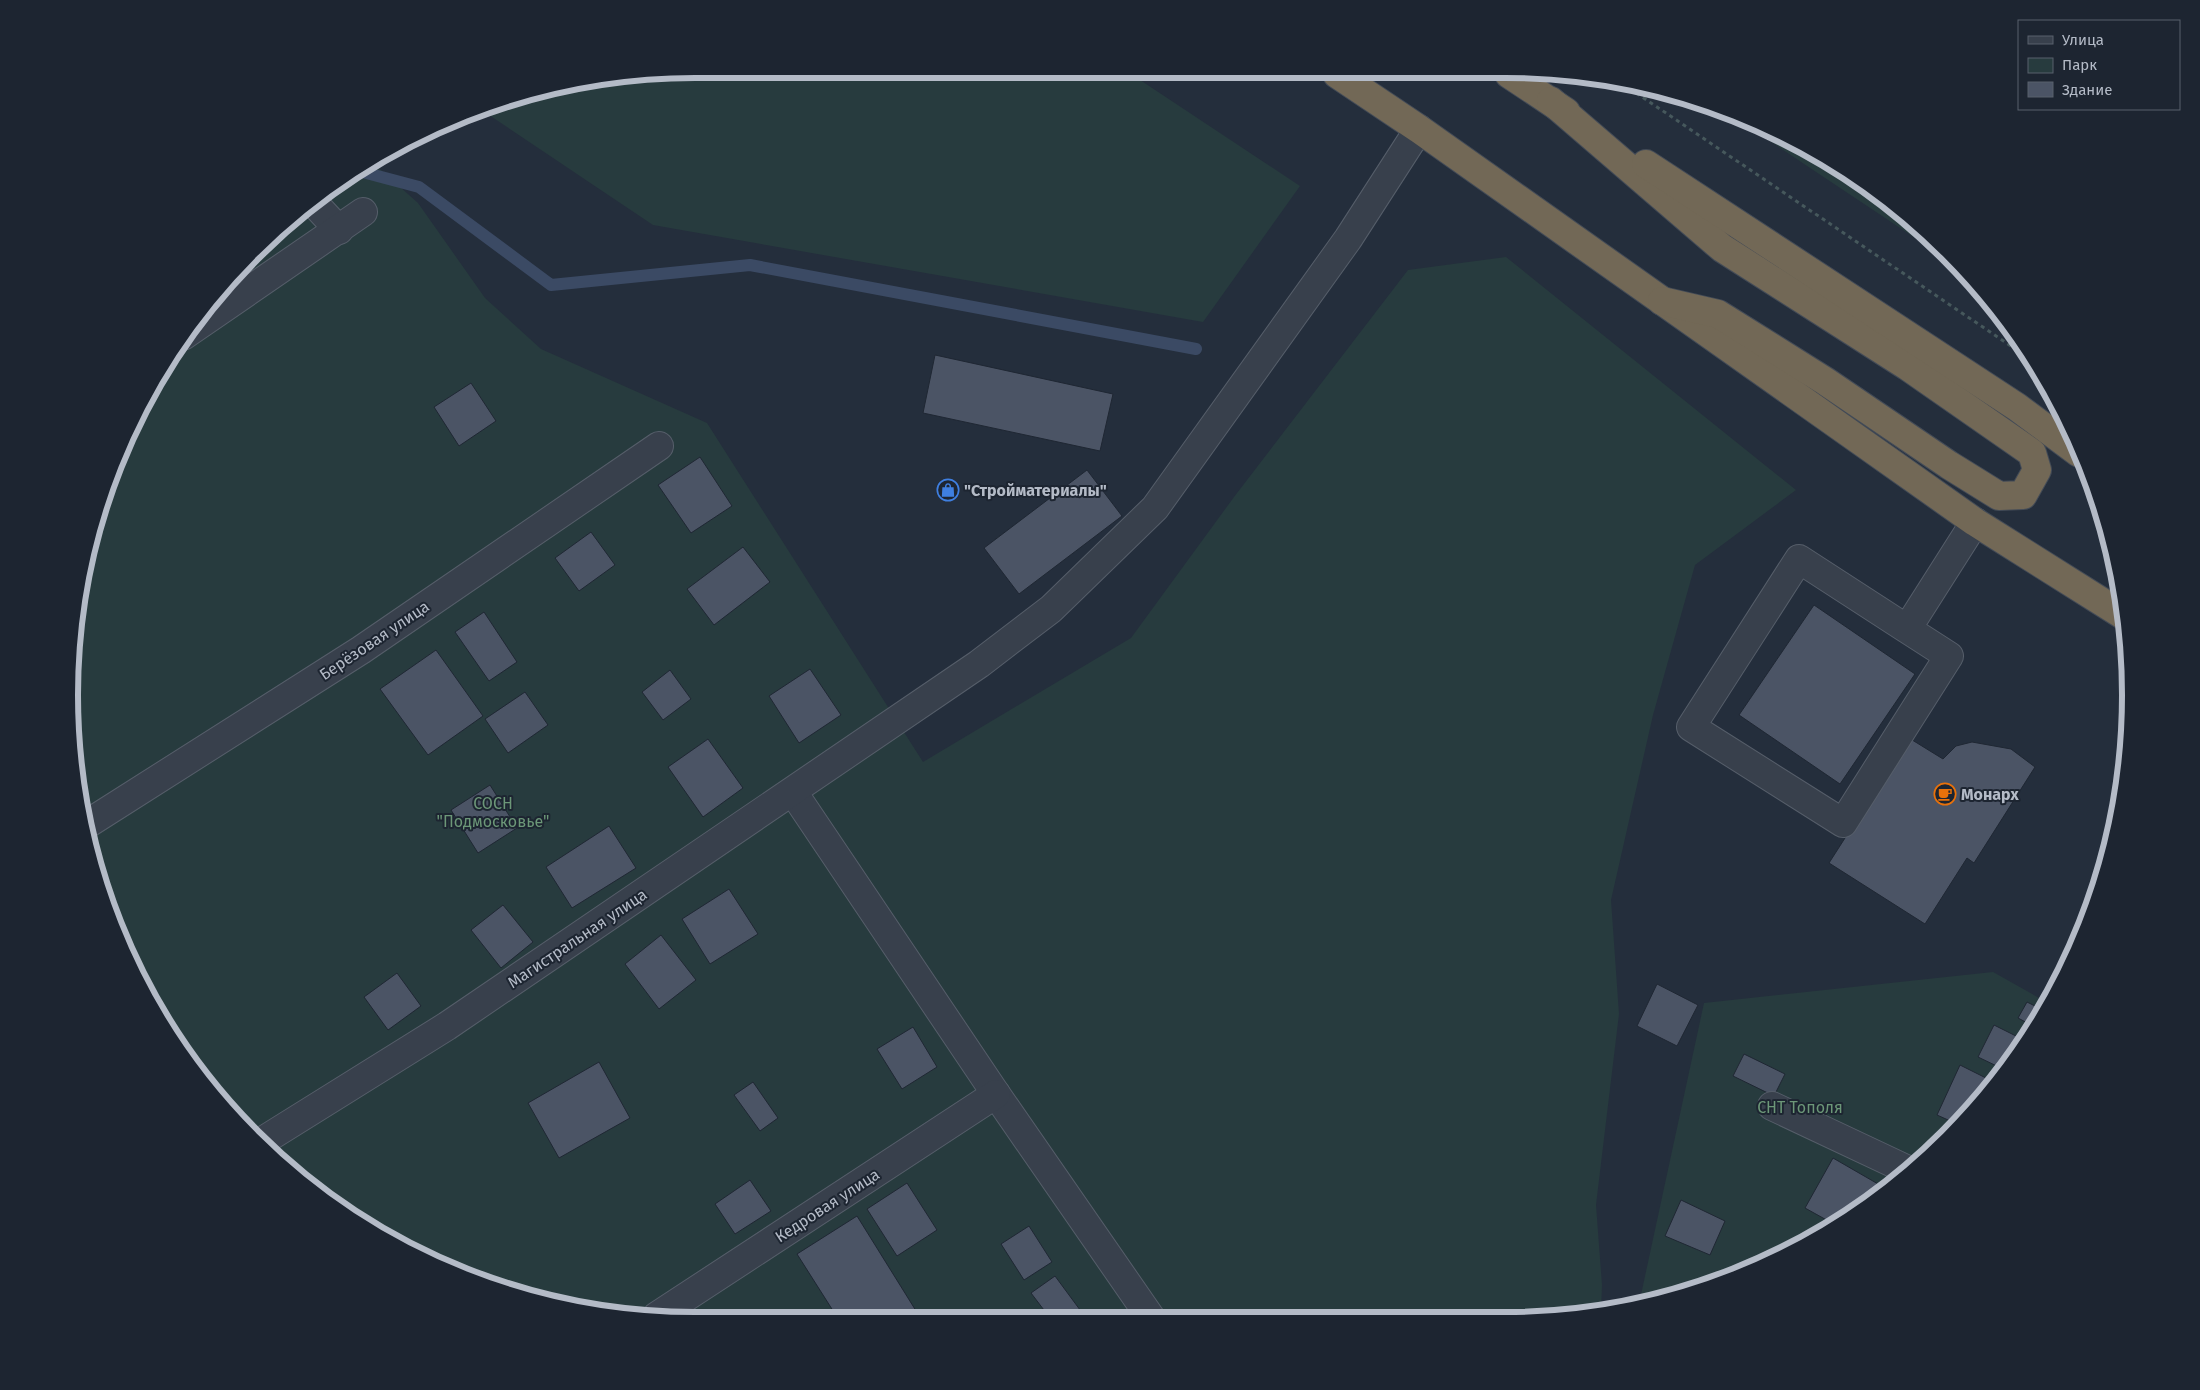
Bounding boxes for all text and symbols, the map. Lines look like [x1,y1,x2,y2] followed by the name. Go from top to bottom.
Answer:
[2018,20,2180,110] legend
[2062,31,2104,49] text: Улица
[2062,56,2097,74] text: Парк
[2062,81,2112,99] text: Здание
[936,478,960,502] shop icon: "Стройматериалы"
[964,481,1107,500] place label: "Стройматериалы"
[316,597,433,684] street label: Берёзовая улица
[1933,782,1957,806] cafe icon: Монарх
[1961,785,2019,804] place label: Монарх
[437,794,549,831] park label: СОСН "Подмосковье"
[504,885,651,992] street label: Магистральная улица
[1757,1098,1843,1117] park label: СНТ Тополя
[771,1165,883,1246] street label: Кедровая улица

